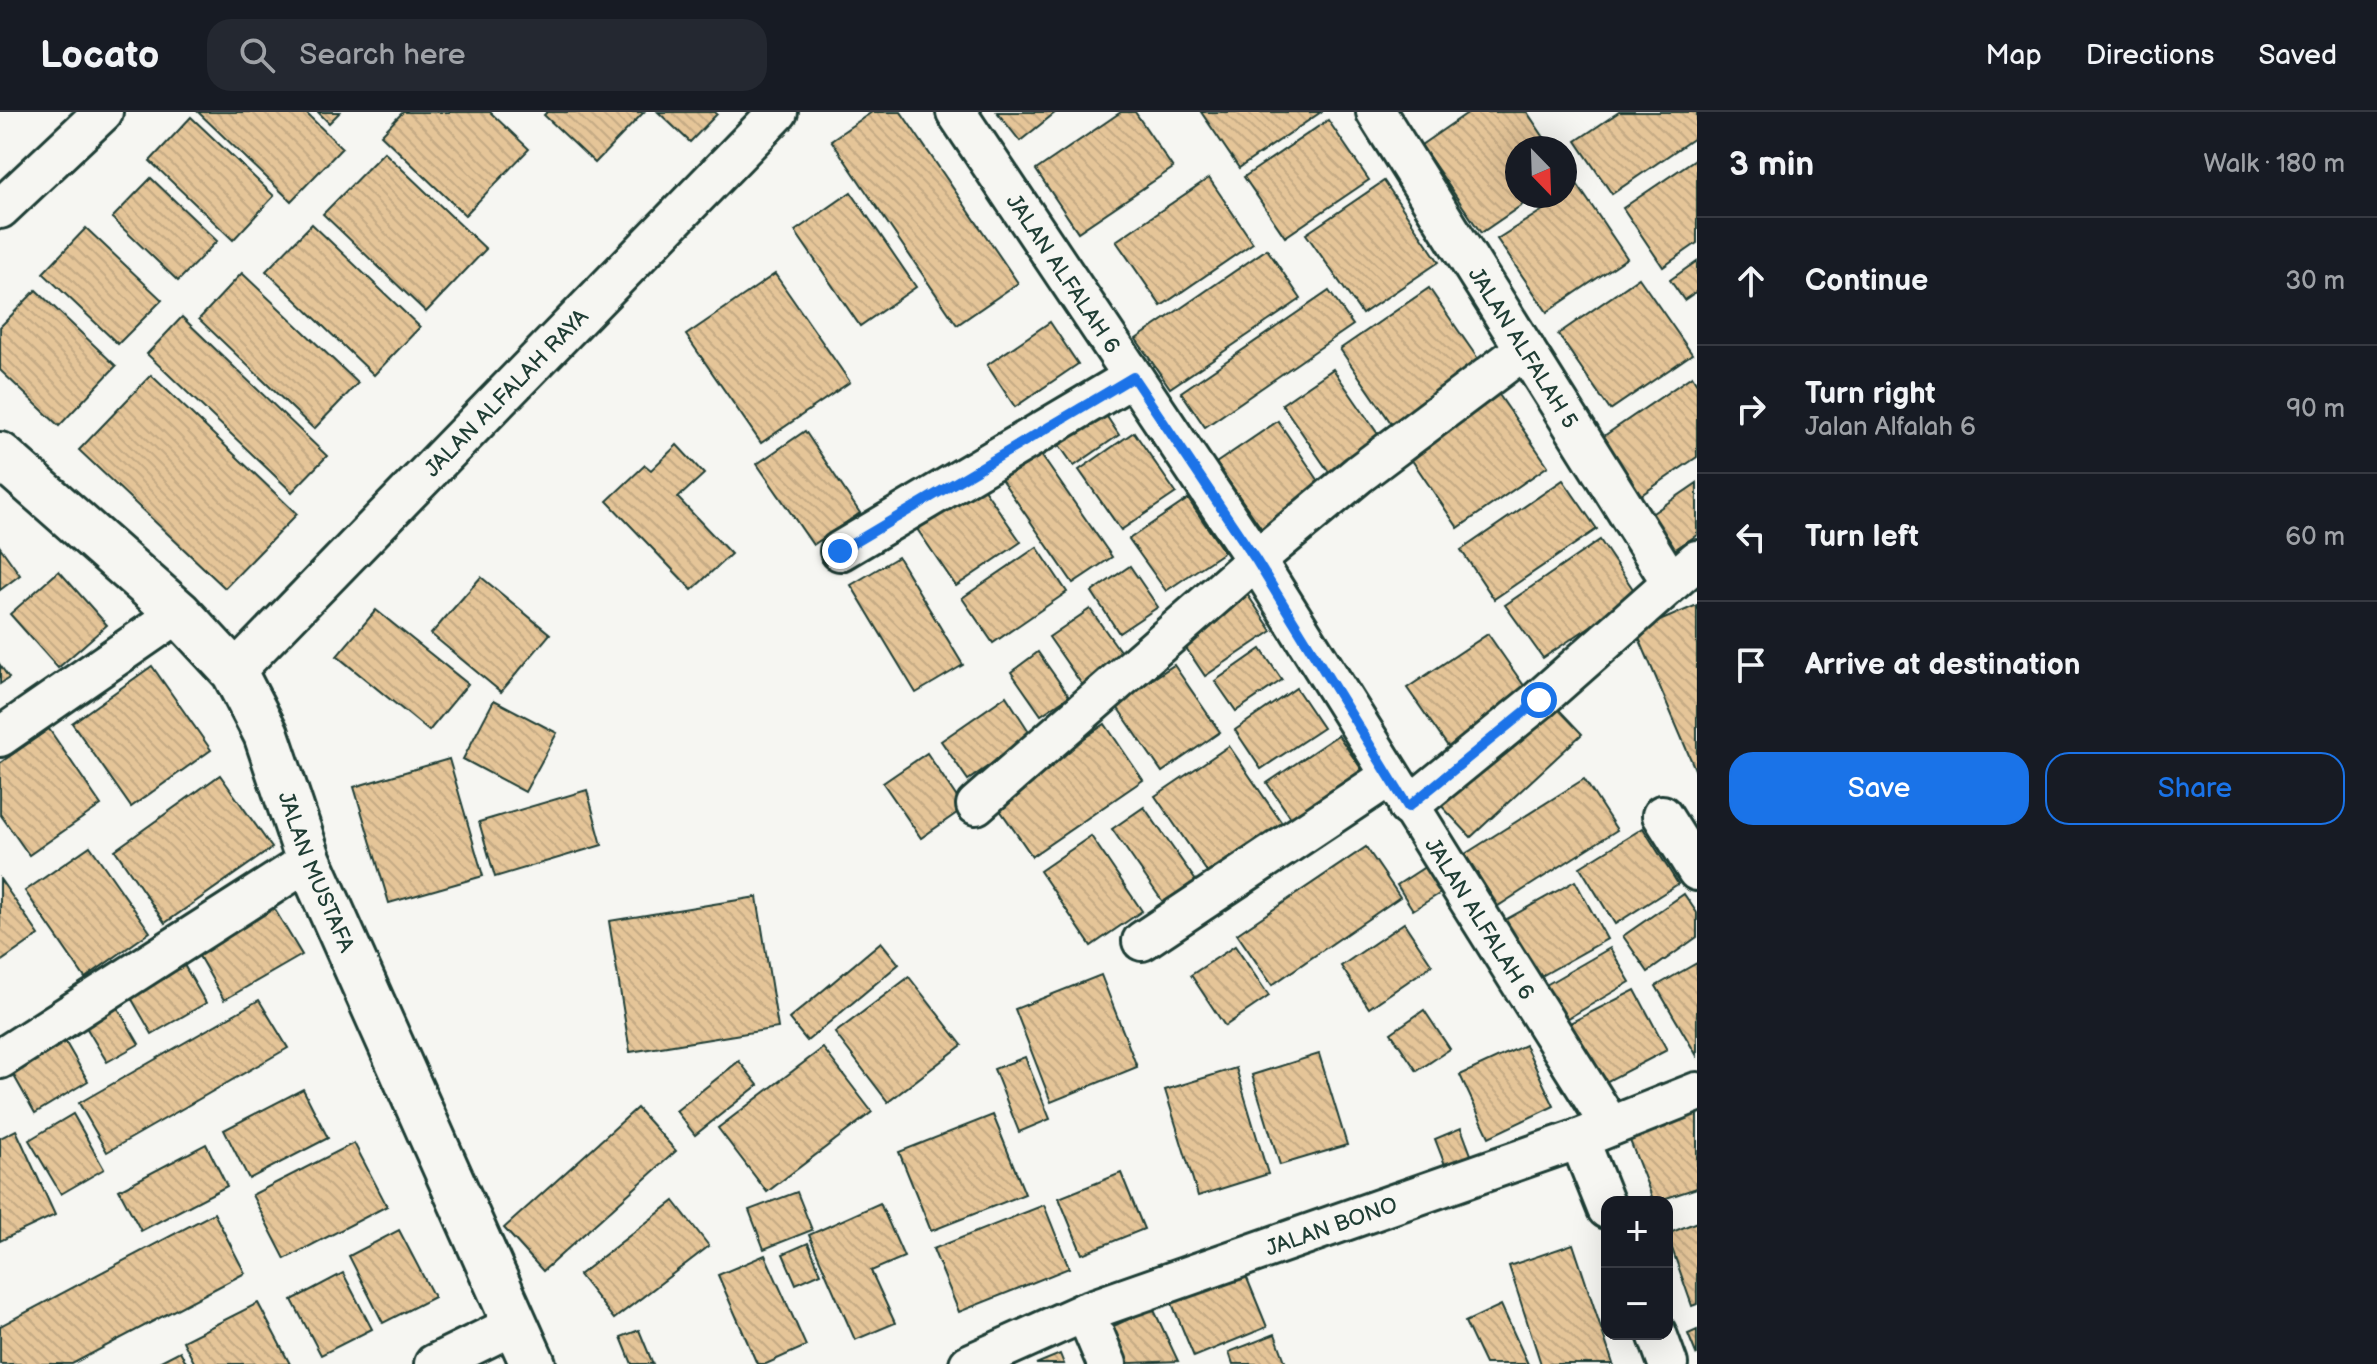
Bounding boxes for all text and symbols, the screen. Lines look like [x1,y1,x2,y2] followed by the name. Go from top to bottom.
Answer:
[207,19,767,91] search box
[40,33,159,78] text: Locato
[235,33,279,77] icon: search
[299,37,466,73] text: Search here
[1985,39,2042,72] text: Map
[2086,39,2214,72] text: Directions
[2258,39,2337,72] text: Saved
[1505,136,1577,208] north arrow
[1729,144,1814,185] text: 3 min
[2204,149,2345,180] text: Walk · 180 m
[1000,189,1126,359] street label: JALAN ALFALAH 6
[1729,259,1773,303] icon: ahead
[1462,263,1583,434] street label: JALAN ALFALAH 5
[1805,263,1928,299] text: Continue
[2285,266,2345,297] text: 30 m
[419,303,595,483] street label: JALAN ALFALAH RAYA
[1805,376,1936,412] text: Turn right
[1729,387,1773,431] icon: right
[2286,394,2345,425] text: 90 m
[1805,412,1976,443] text: Jalan Alfalah 6
[1729,515,1773,559] icon: left
[1805,519,1919,555] text: Turn left
[2285,522,2345,553] text: 60 m
[822,533,858,569] route end
[1729,643,1773,687] icon: arrive
[1805,647,2081,683] text: Arrive at destination
[1521,682,1557,718] route start
[1729,752,2029,825] button: Save
[2045,752,2345,825] button: Share
[272,788,360,957] street label: JALAN MUSTAFA
[1418,833,1540,1005] street label: JALAN ALFALAH 6
[1262,1192,1401,1263] street label: JALAN BONO
[1601,1196,1673,1340] map controls
[1601,1196,1673,1268] button: +
[1601,1268,1673,1340] button: −

